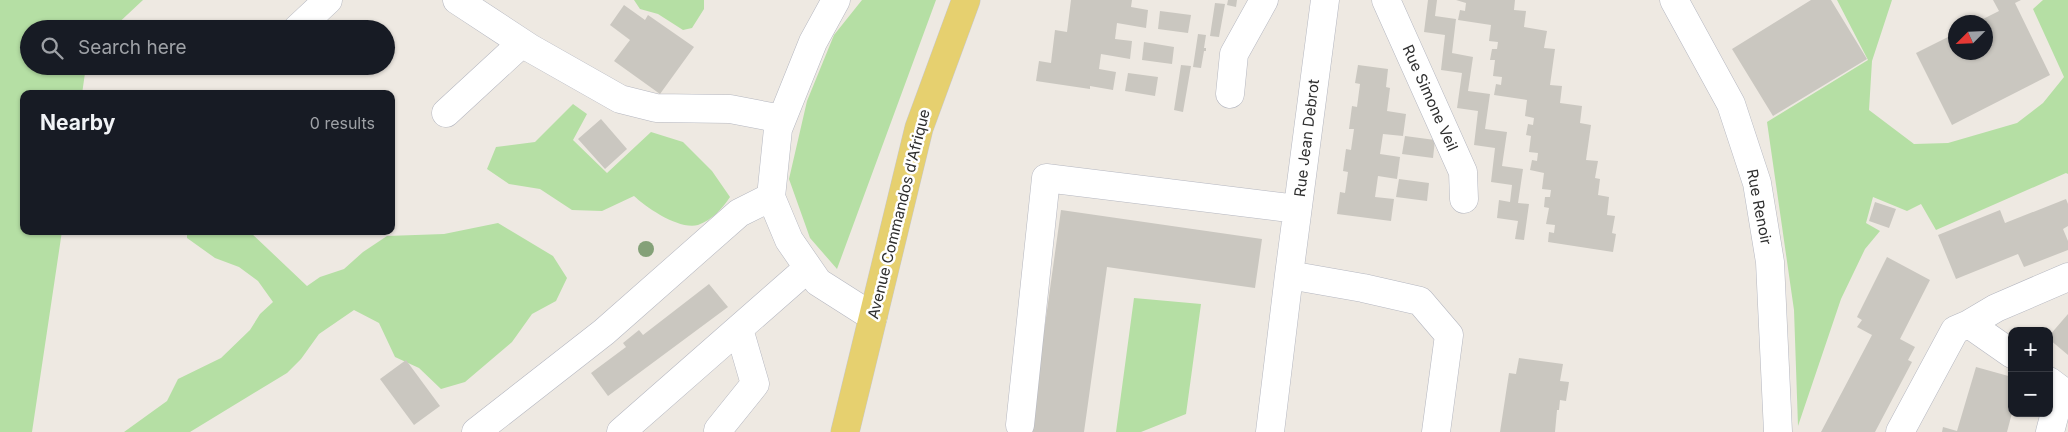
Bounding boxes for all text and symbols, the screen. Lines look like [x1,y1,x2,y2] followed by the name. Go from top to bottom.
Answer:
[1948,15,1993,60] north arrow
[20,20,395,75] search box
[38,34,66,62] icon: search
[78,36,187,59] text: Search here
[1399,42,1462,154] street label: Rue Simone Veil
[1290,78,1323,198] street label: Rue Jean Debrot
[863,107,934,321] street label: Avenue Commandos d'Afrique
[40,110,115,135] text: Nearby
[310,113,375,133] text: 0 results
[1743,167,1776,247] street label: Rue Renoir
[2008,327,2053,417] map controls
[2008,327,2053,372] button: +
[2008,372,2053,417] button: −

